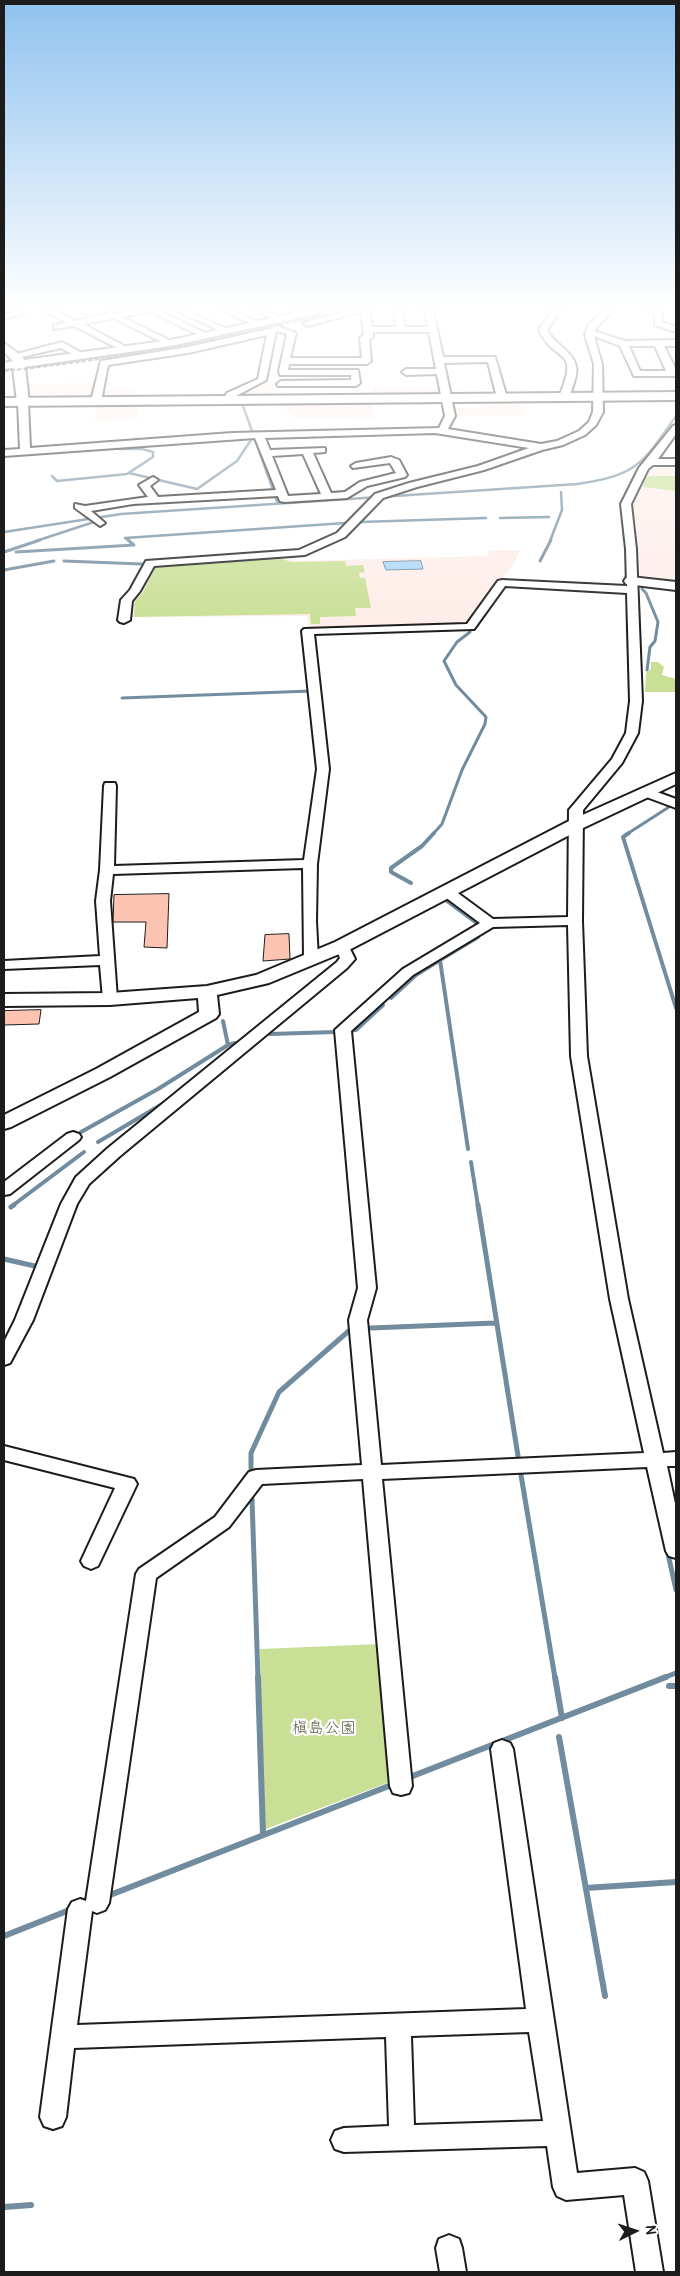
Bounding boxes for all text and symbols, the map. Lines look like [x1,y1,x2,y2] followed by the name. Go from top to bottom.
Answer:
[292,1719,356,1739] park label: 槇島公園
[610,2206,660,2256] north arrow
[642,2225,659,2235] text: N

